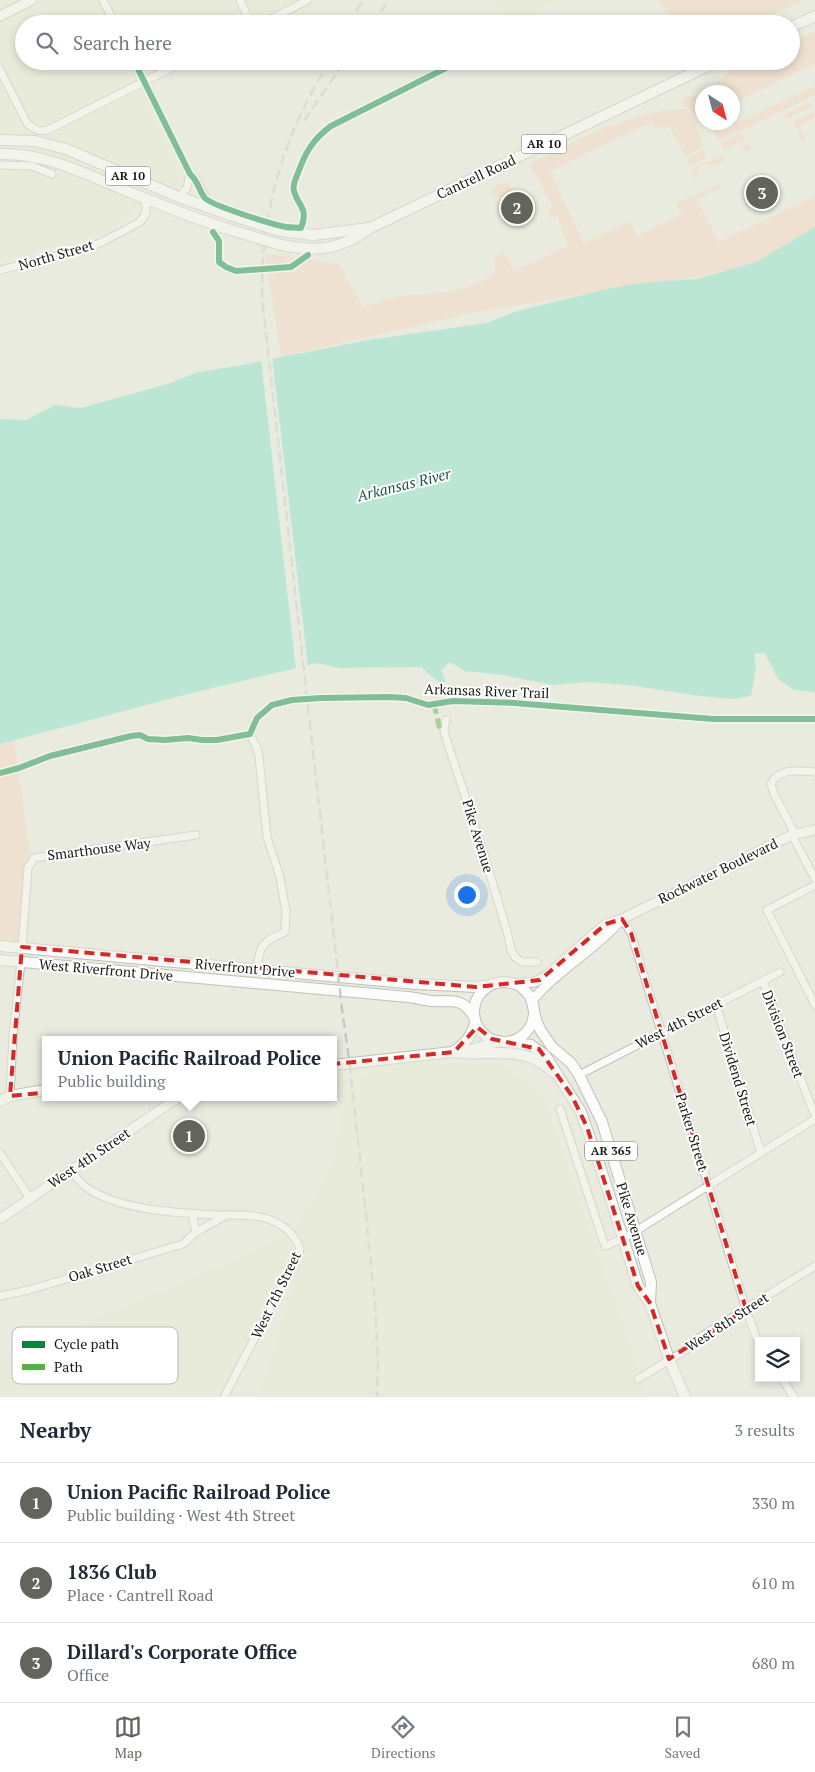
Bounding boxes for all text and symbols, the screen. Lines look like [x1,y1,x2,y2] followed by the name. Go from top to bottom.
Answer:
[15,15,800,70] search box
[33,29,61,57] icon: search
[73,30,172,55] text: Search here
[695,85,740,130] north arrow
[522,134,566,154] road number: AR 10
[433,150,519,203] street label: Cantrell Road
[106,167,150,186] road number: AR 10
[746,174,778,212] pin: 3
[501,189,533,227] pin: 2
[16,234,97,274] street label: North Street
[354,462,454,506] water label: Arkansas River
[424,679,550,702] street label: Arkansas River Trail
[458,797,499,875] street label: Pike Avenue
[46,833,153,864] street label: Smarthouse Way
[655,833,781,908] street label: Rockwater Boulevard
[454,882,480,908] your location
[38,954,174,985] street label: West Riverfront Drive
[194,954,296,981] street label: Riverfront Drive
[758,987,809,1081] street label: Division Street
[632,992,726,1053] street label: West 4th Street
[715,1030,762,1129] street label: Dividend Street
[42,1036,337,1101] popup
[58,1045,321,1070] text: Union Pacific Railroad Police
[58,1070,165,1092] text: Public building
[672,1090,714,1174] street label: Parker Street
[173,1117,205,1155] pin: 1
[44,1123,134,1192] street label: West 4th Street
[585,1142,637,1160] road number: AR 365
[612,1180,653,1258] street label: Pike Avenue
[246,1247,305,1342] street label: West 7th Street
[66,1249,135,1286] street label: Oak Street
[682,1287,773,1356] street label: West 8th Street
[12,1327,178,1384] legend
[54,1334,119,1353] text: Cycle path
[755,1337,800,1382] map controls
[755,1337,800,1382] button: layers
[54,1357,83,1376] text: Path
[20,1416,91,1444] text: Nearby
[735,1419,795,1441] text: 3 results
[67,1479,330,1504] text: Union Pacific Railroad Police
[31,1492,41,1514] text: 1
[752,1492,795,1514] text: 330 m
[67,1504,295,1526] text: Public building · West 4th Street
[67,1559,157,1584] text: 1836 Club
[31,1572,41,1594] text: 2
[752,1572,795,1594] text: 610 m
[67,1584,214,1606] text: Place · Cantrell Road
[67,1639,297,1664] text: Dillard's Corporate Office
[31,1652,41,1674] text: 3
[752,1652,795,1674] text: 680 m
[67,1664,109,1686] text: Office
[114,1713,142,1762] tab: Map
[371,1713,436,1762] tab: Directions
[664,1713,701,1762] tab: Saved

